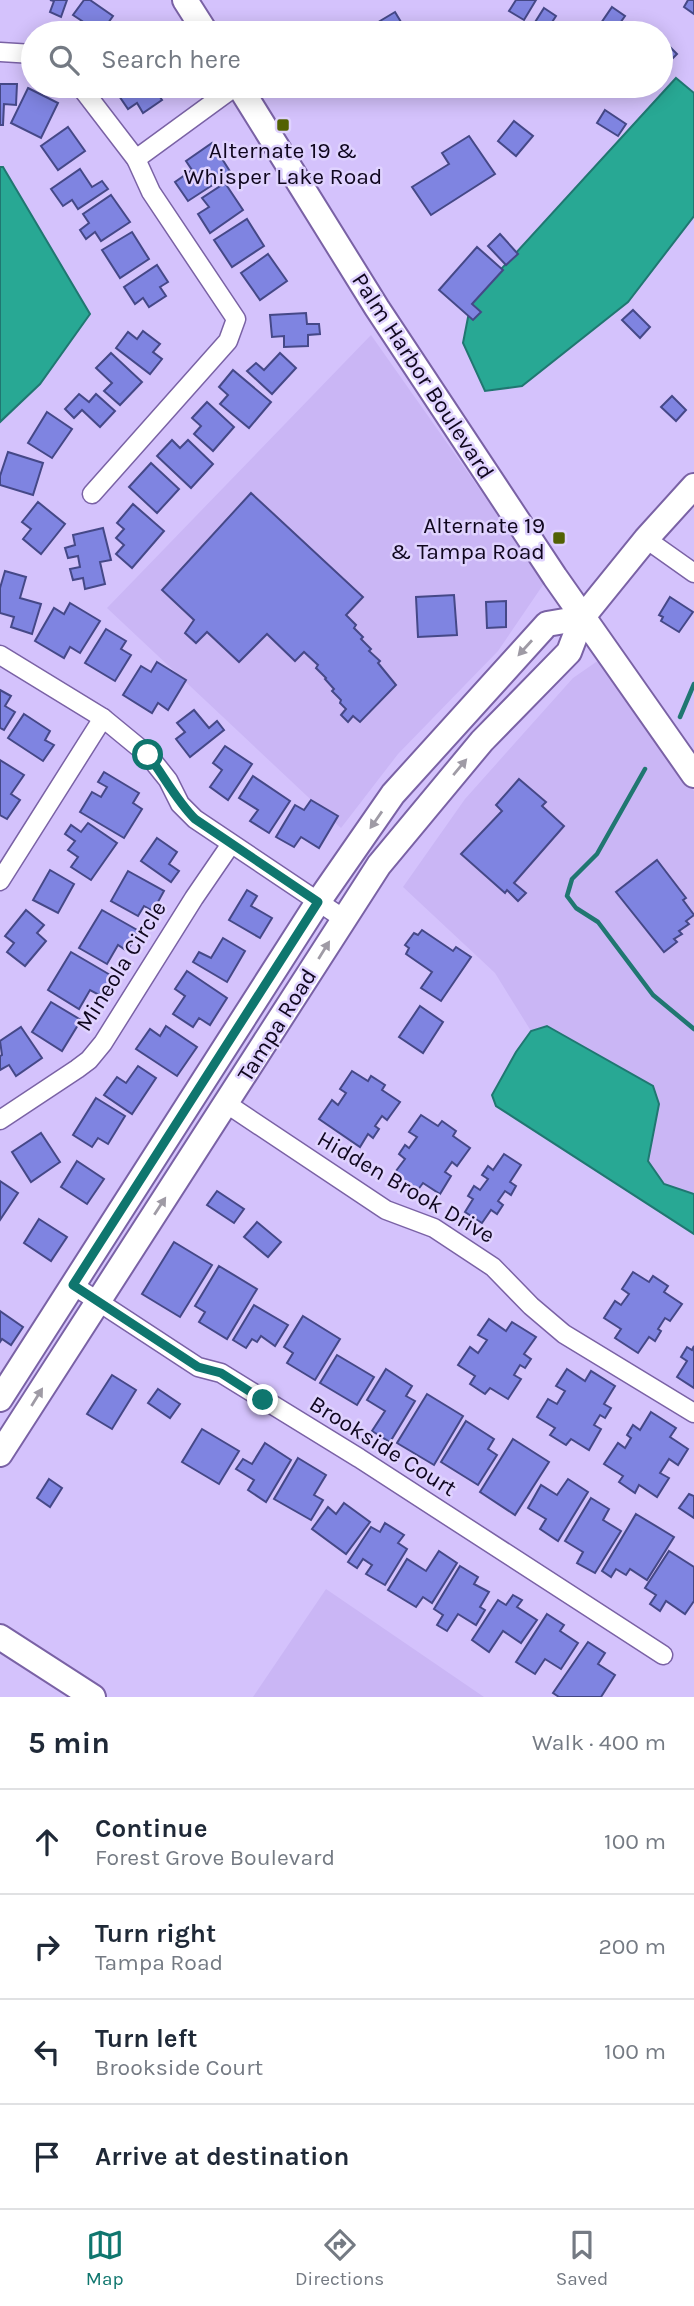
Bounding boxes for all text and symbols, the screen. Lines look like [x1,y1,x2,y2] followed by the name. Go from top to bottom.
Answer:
[21,21,673,98] search box
[45,41,83,79] icon: search
[101,44,241,75] text: Search here
[275,117,291,133] marker: Alternate 19 & Whisper Lake Road
[183,137,383,190] place label: Alternate 19 & Whisper Lake Road
[346,268,500,484] street label: Palm Harbor Boulevard
[390,512,545,565] place label: Alternate 19 & Tampa Road
[551,530,567,546] marker: Alternate 19 & Tampa Road
[517,639,533,657] one-way arrow
[132,739,163,770] route start
[452,759,467,776] one-way arrow
[369,811,383,829] one-way arrow
[70,896,172,1036] street label: Mineola Circle
[317,941,330,960] one-way arrow
[232,963,322,1087] street label: Tampa Road
[312,1125,500,1249] street label: Hidden Brook Drive
[153,1196,166,1215] one-way arrow
[247,1384,278,1415] route end
[30,1387,43,1406] one-way arrow
[305,1390,462,1502] street label: Brookside Court
[28,1725,110,1761] text: 5 min
[532,1729,666,1756] text: Walk · 400 m
[95,1813,207,1844] text: Continue
[28,1823,66,1861] icon: ahead
[604,1828,666,1855] text: 100 m
[95,1844,335,1871] text: Forest Grove Boulevard
[95,1918,216,1949] text: Turn right
[28,1928,66,1966] icon: right
[598,1933,666,1960] text: 200 m
[95,1949,223,1976] text: Tampa Road
[95,2023,197,2054] text: Turn left
[28,2033,66,2071] icon: left
[604,2038,666,2065] text: 100 m
[95,2054,263,2081] text: Brookside Court
[28,2138,66,2176] icon: arrive
[95,2141,349,2172] text: Arrive at destination
[86,2226,124,2290] tab: Map
[295,2226,384,2290] tab: Directions
[556,2226,608,2290] tab: Saved

